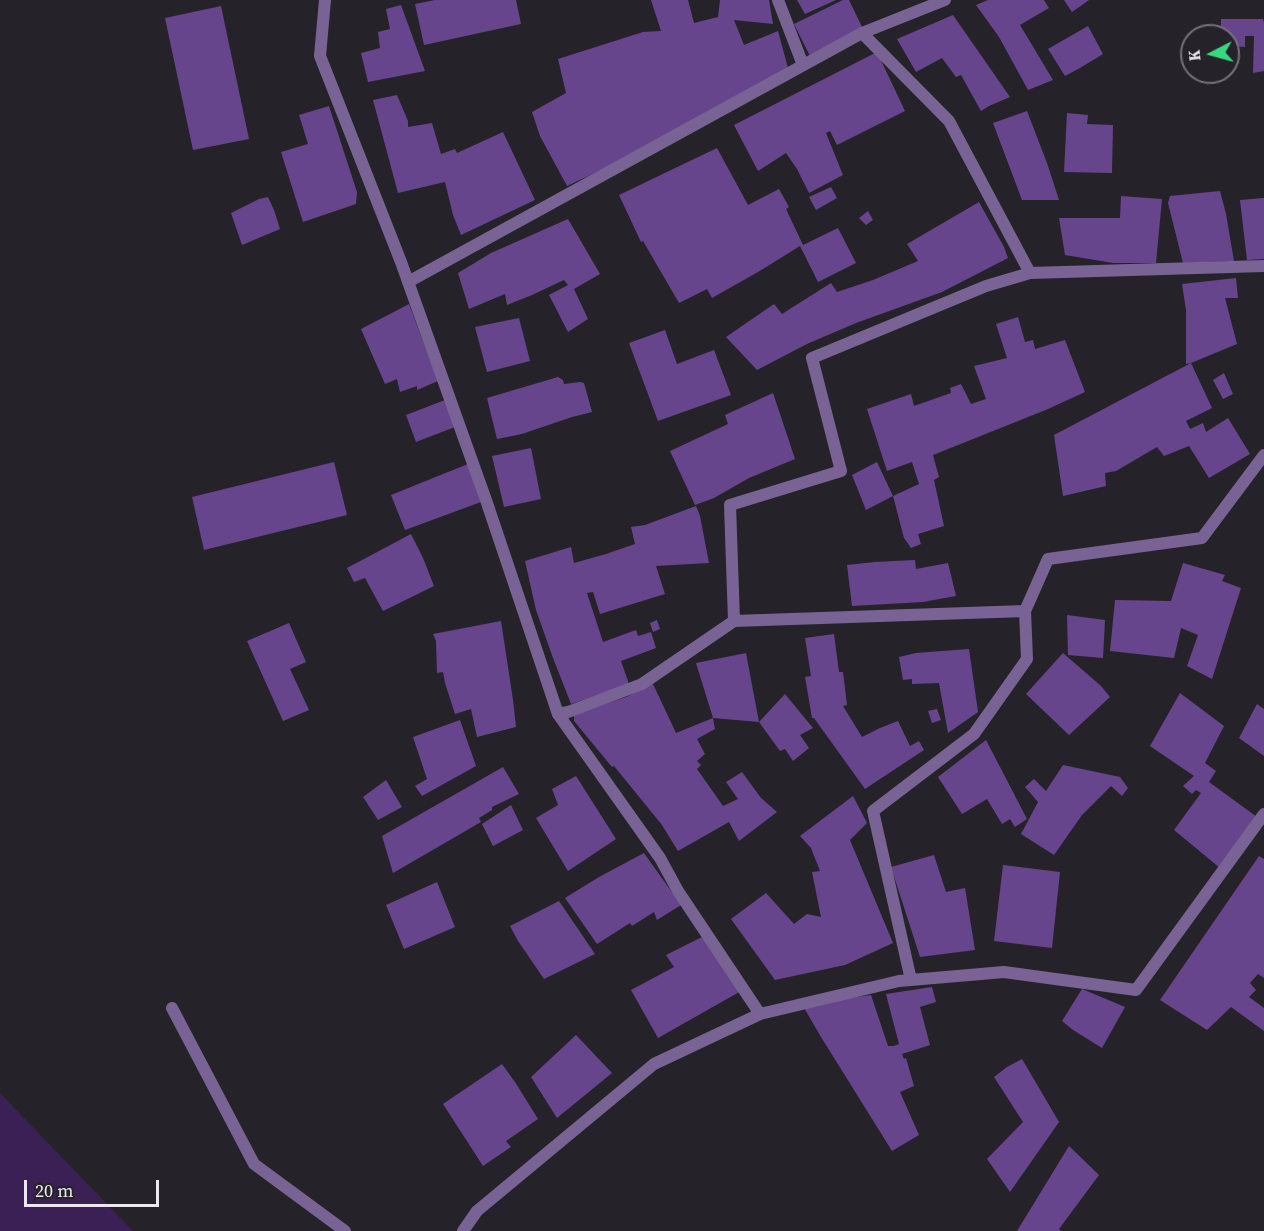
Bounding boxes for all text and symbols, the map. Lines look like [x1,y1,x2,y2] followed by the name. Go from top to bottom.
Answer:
[1180,24,1240,84] north arrow
[1183,49,1206,62] text: K
[27,1168,162,1206] scale bar
[35,1178,73,1203] text: 20 m

